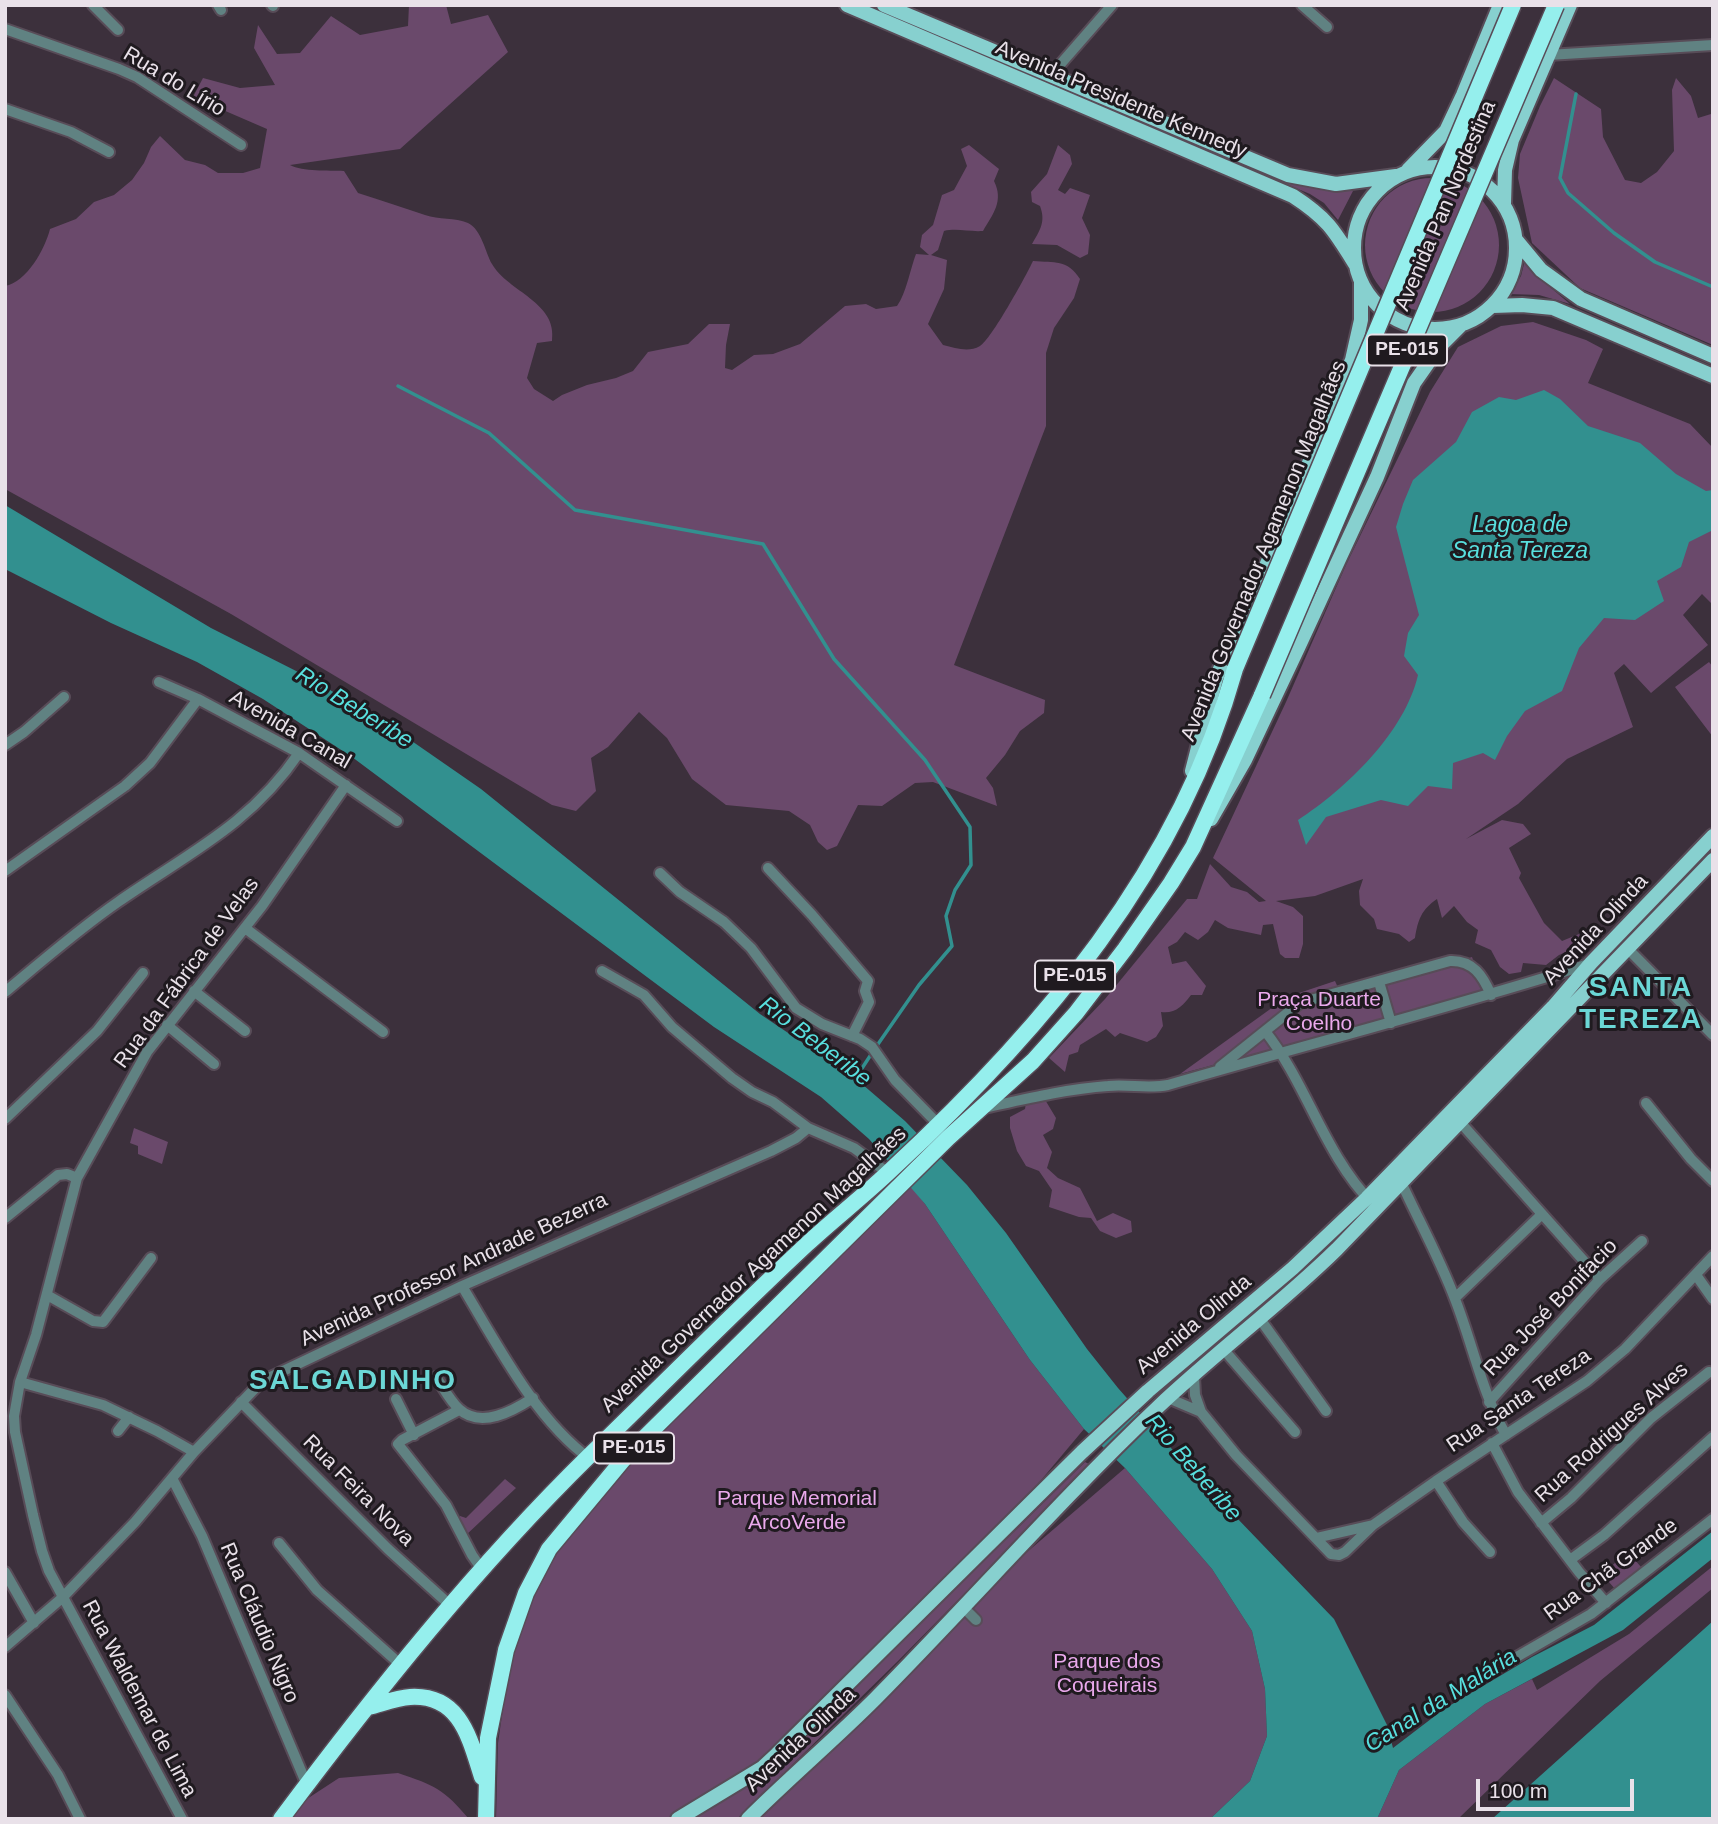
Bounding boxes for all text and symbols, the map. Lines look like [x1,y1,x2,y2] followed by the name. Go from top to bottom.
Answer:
[992,36,1250,164] street label: Avenida Presidente Kennedy
[118,42,230,122] street label: Rua do Lírio
[1390,97,1502,315] street label: Avenida Pan Nordestina
[1367,334,1447,366] road number: PE-015
[1176,357,1352,745] street label: Avenida Governador Agamenon Magalhães
[1452,512,1588,566] water label: Lagoa de Santa Tereza
[290,661,418,755] water label: Rio Beberibe
[225,685,355,775] street label: Avenida Canal
[1538,869,1654,991] street label: Avenida Olinda
[109,873,265,1073] street label: Rua da Fábrica de Velas
[1035,960,1115,992] road number: PE-015
[1580,971,1702,1037] district label: SANTA TEREZA
[1257,987,1381,1037] park label: Praça Duarte Coelho
[754,991,876,1093] water label: Rio Beberibe
[596,1122,912,1418] street label: Avenida Governador Agamenon Magalhães
[297,1188,611,1352] street label: Avenida Professor Andrade Bezerra
[1479,1234,1623,1382] street label: Rua José Bonifacio
[1131,1270,1257,1380] street label: Avenida Olinda
[1442,1344,1596,1458] street label: Rua Santa Tereza
[1530,1358,1694,1508] street label: Rua Rodrigues Alves
[250,1364,456,1398] district label: SALGADINHO
[1139,1409,1247,1527] water label: Rio Beberibe
[297,1430,419,1552] street label: Rua Feira Nova
[594,1432,674,1464] road number: PE-015
[717,1486,877,1536] park label: Parque Memorial ArcoVerde
[1539,1513,1683,1627] street label: Rua Chã Grande
[214,1539,304,1707] street label: Rua Cláudio Nigro
[76,1596,202,1802] street label: Rua Waldemar de Lima
[1360,1643,1522,1759] water label: Canal da Malária
[1053,1649,1161,1699] park label: Parque dos Coqueirais
[740,1682,862,1798] street label: Avenida Olinda
[1480,1764,1638,1808] scale bar
[1489,1779,1547,1802] text: 100 m

